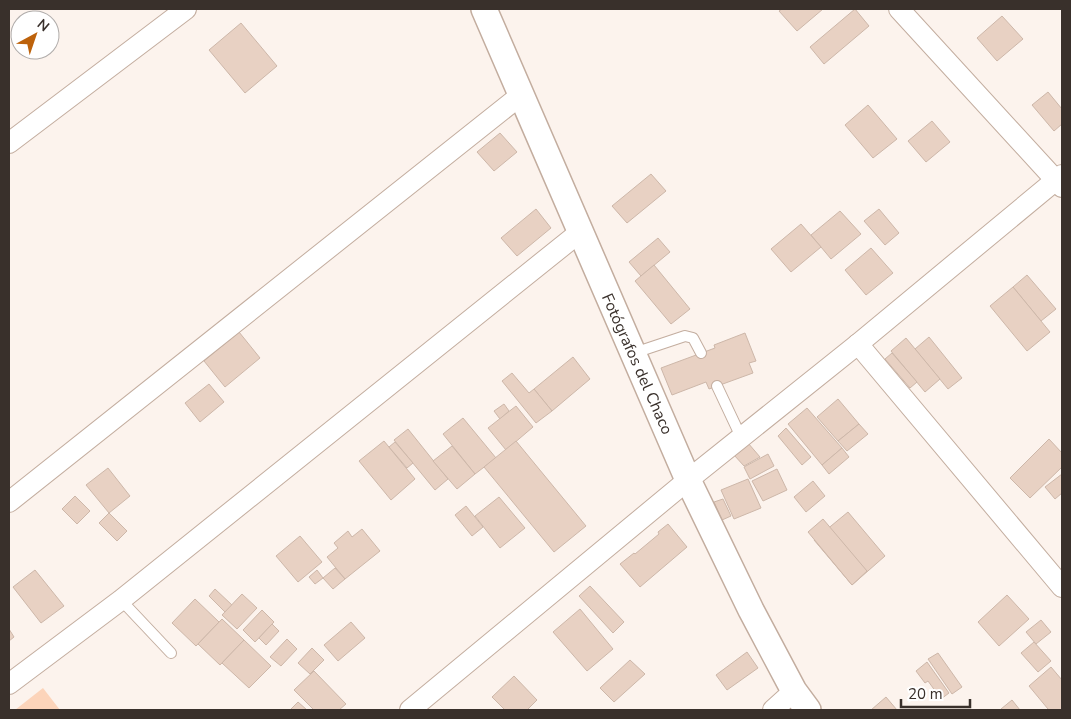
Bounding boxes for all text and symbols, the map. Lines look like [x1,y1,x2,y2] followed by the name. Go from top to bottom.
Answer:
[10,10,60,60] north arrow
[33,15,53,36] text: N
[596,290,678,438] street label: Fotógrafos del Chaco
[901,676,970,708] scale bar
[908,684,943,704] text: 20 m

